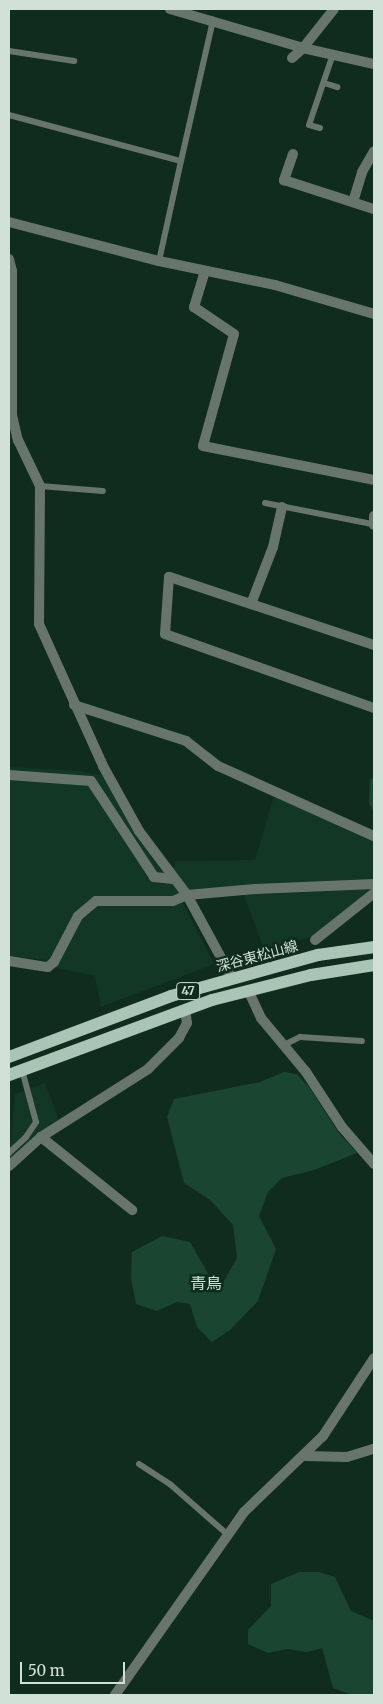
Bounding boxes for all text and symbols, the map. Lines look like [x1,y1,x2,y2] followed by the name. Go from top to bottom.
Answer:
[214,937,300,975] street label: 深谷東松山線
[176,981,200,1000] road number: 47
[190,1273,222,1293] district label: 青鳥
[22,1652,128,1684] scale bar
[28,1661,65,1680] text: 50 m

